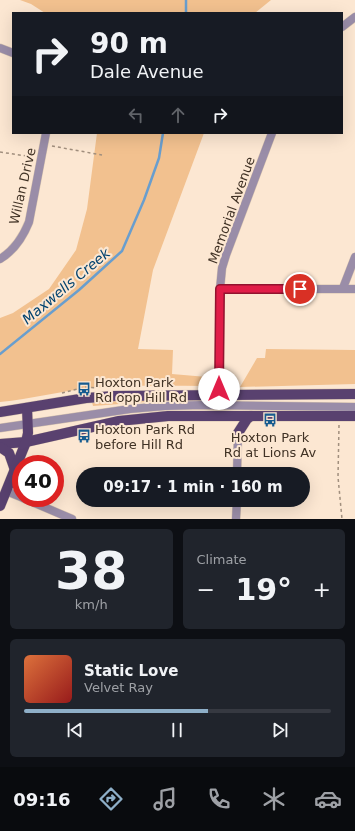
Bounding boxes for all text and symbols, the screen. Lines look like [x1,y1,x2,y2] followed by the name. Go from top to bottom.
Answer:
[90,27,168,60] text: 90 m
[24,28,76,80] icon: right
[90,61,204,82] text: Dale Avenue
[125,104,147,126] icon: left
[167,104,189,126] icon: ahead
[209,104,231,126] icon: right
[6,146,39,226] street label: Willan Drive
[205,155,258,266] street label: Memorial Avenue
[19,244,114,327] water label: Maxwells Creek
[283,272,317,306] pin
[289,278,311,300] icon: arrive
[198,368,240,410] position arrow
[95,375,187,405] place label: Hoxton Park Rd opp Hill Rd
[76,381,92,397] bus stop icon: Hoxton Park Rd opp Hill Rd
[262,412,278,428] bus stop icon: Hoxton Park Rd at Lions Av
[95,422,195,452] place label: Hoxton Park Rd before Hill Rd
[76,428,92,444] bus stop icon: Hoxton Park Rd before Hill Rd
[224,430,317,460] place label: Hoxton Park Rd at Lions Av
[12,455,64,507] speed limit sign: 40
[103,478,283,496] text: 09:17 · 1 min · 160 m
[55,541,127,601] text: 38
[197,552,247,567] text: Climate
[235,572,292,607] text: 19°
[197,577,215,602] text: −
[313,577,331,602] text: +
[75,597,108,612] text: km/h
[84,662,178,680] text: Static Love
[84,680,153,695] text: Velvet Ray
[64,719,86,741] icon: previous
[166,719,188,741] icon: pause
[269,719,291,741] icon: next
[97,785,125,813] icon: directions
[151,785,179,813] icon: music
[205,785,233,813] icon: phone
[260,785,288,813] icon: climate
[314,785,342,813] icon: car
[13,789,70,810] text: 09:16

